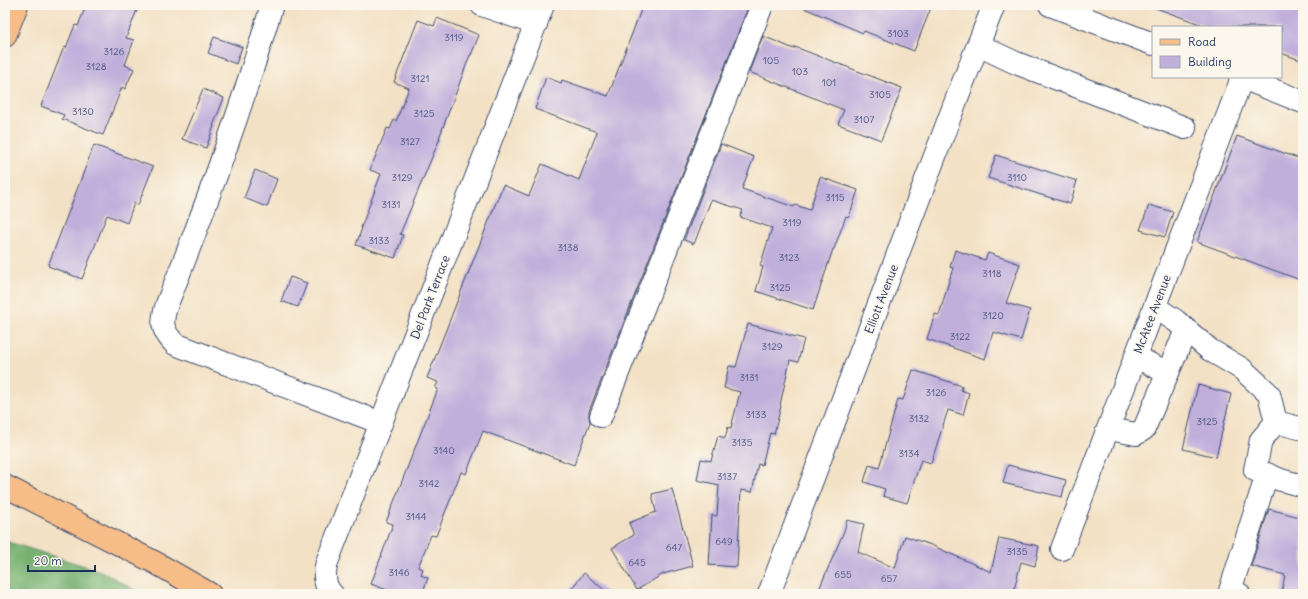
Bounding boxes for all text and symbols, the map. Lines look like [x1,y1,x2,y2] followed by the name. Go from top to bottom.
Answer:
[1152,26,1282,78] legend
[887,27,909,40] house number: 3103
[444,31,464,44] house number: 3119
[1188,34,1216,49] text: Road
[104,45,125,58] house number: 3126
[763,54,779,67] house number: 105
[1188,54,1232,69] text: Building
[86,60,107,73] house number: 3128
[792,65,808,78] house number: 103
[411,72,430,85] house number: 3121
[822,76,836,89] house number: 101
[869,88,891,101] house number: 3105
[72,105,94,118] house number: 3130
[414,107,435,120] house number: 3125
[854,113,875,126] house number: 3107
[400,135,420,148] house number: 3127
[392,171,413,184] house number: 3129
[1007,171,1027,184] house number: 3110
[825,191,845,204] house number: 3115
[381,198,401,211] house number: 3131
[782,216,802,229] house number: 3119
[369,234,390,247] house number: 3133
[558,241,579,254] house number: 3138
[779,251,800,264] house number: 3123
[407,253,453,341] street label: Del Park Terrace
[861,262,901,336] street label: Elliott Avenue
[982,267,1002,280] house number: 3118
[1130,272,1174,356] street label: McAtee Avenue
[770,281,791,294] house number: 3125
[982,309,1004,322] house number: 3120
[950,330,971,343] house number: 3122
[762,340,783,353] house number: 3129
[739,371,759,384] house number: 3131
[926,386,947,399] house number: 3126
[746,408,767,421] house number: 3133
[909,412,930,425] house number: 3132
[1197,415,1218,428] house number: 3125
[732,436,753,449] house number: 3135
[433,444,455,457] house number: 3140
[899,447,920,460] house number: 3134
[717,470,737,483] house number: 3137
[419,477,440,490] house number: 3142
[405,510,427,523] house number: 3144
[715,535,733,548] house number: 649
[666,541,682,554] house number: 647
[1007,545,1028,558] house number: 3135
[28,547,95,573] scale bar
[34,553,62,568] text: 20 m
[628,556,646,569] house number: 645
[388,566,410,579] house number: 3146
[834,568,852,581] house number: 655
[881,572,897,585] house number: 657

